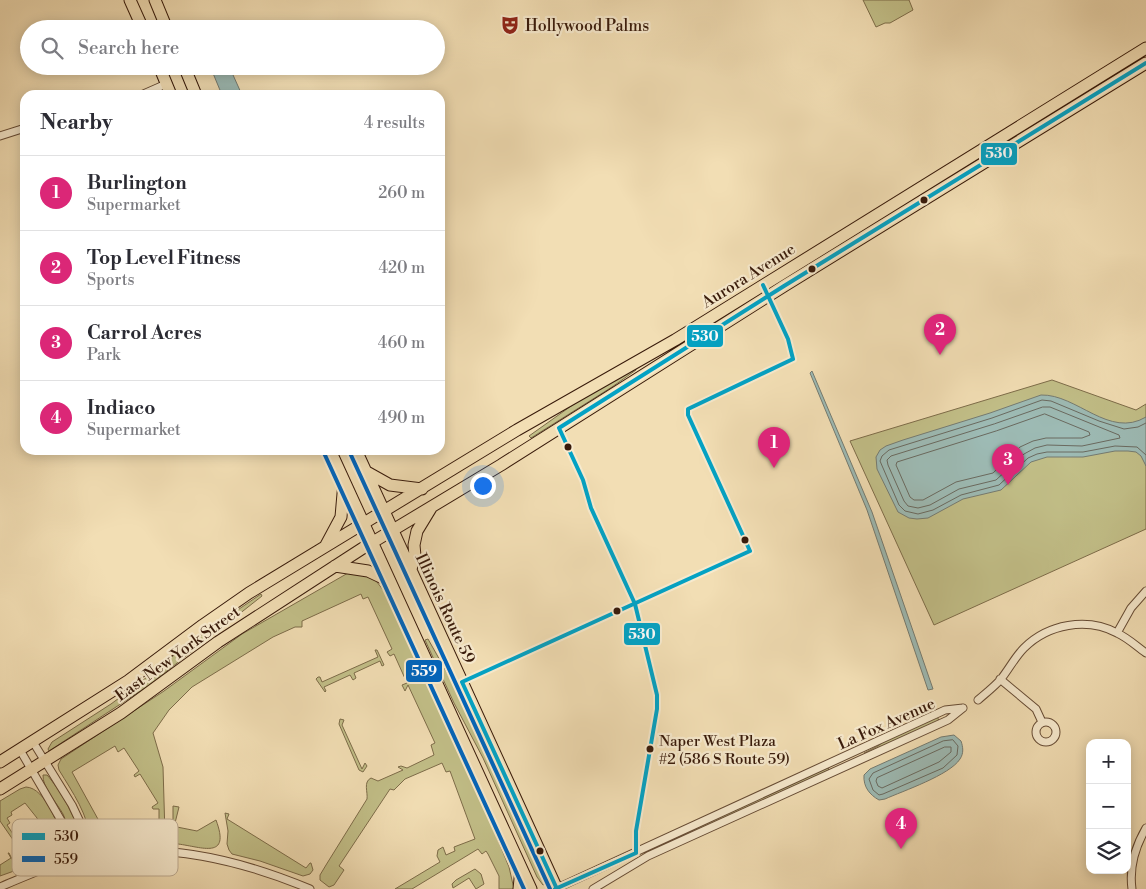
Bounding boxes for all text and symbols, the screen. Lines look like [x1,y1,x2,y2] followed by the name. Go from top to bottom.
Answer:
[499,14,521,36] theatre icon: Hollywood Palms
[525,16,649,36] place label: Hollywood Palms
[20,20,445,75] search box
[38,34,66,62] icon: search
[78,36,179,60] text: Search here
[40,110,113,136] text: Nearby
[364,113,425,133] text: 4 results
[980,142,1018,166] line badge: 530
[985,145,1013,163] text: 530
[87,171,187,195] text: Burlington
[52,183,60,203] text: 1
[378,183,425,203] text: 260 m
[87,195,181,215] text: Supermarket
[919,195,929,205] unlabelled marker
[697,239,799,313] street label: Aurora Avenue
[87,246,241,270] text: Top Level Fitness
[51,258,61,278] text: 2
[378,258,425,278] text: 420 m
[807,264,817,274] unlabelled marker
[87,270,134,290] text: Sports
[924,314,956,355] pin: 2
[87,321,202,345] text: Carrol Acres
[686,324,724,348] line badge: 530
[691,328,719,346] text: 530
[51,333,61,353] text: 3
[378,333,425,353] text: 460 m
[87,345,120,365] text: Park
[87,396,155,420] text: Indiaco
[51,408,61,428] text: 4
[378,408,425,428] text: 490 m
[87,420,181,440] text: Supermarket
[758,427,790,468] pin: 1
[563,442,573,452] unlabelled marker
[992,444,1024,485] pin: 3
[470,473,496,499] your location
[740,535,750,545] unlabelled marker
[411,550,480,667] street label: Illinois Route 59
[111,602,244,706] street label: East New York Street
[612,606,622,616] unlabelled marker
[623,622,661,646] line badge: 530
[628,626,656,644] text: 530
[405,659,443,683] line badge: 559
[411,663,437,681] text: 559
[835,694,938,754] street label: La Fox Avenue
[659,732,790,769] place label: Naper West Plaza #2 (586 S Route 59)
[1086,739,1131,874] map controls
[1086,739,1131,784] button: +
[645,744,655,754] marker: Naper West Plaza #2 (586 S Route 59)
[1086,784,1131,829] button: −
[885,808,917,849] pin: 4
[12,819,178,876] legend
[54,828,79,846] text: 530
[1086,829,1131,874] button: layers
[535,846,545,856] unlabelled marker
[54,851,78,869] text: 559

